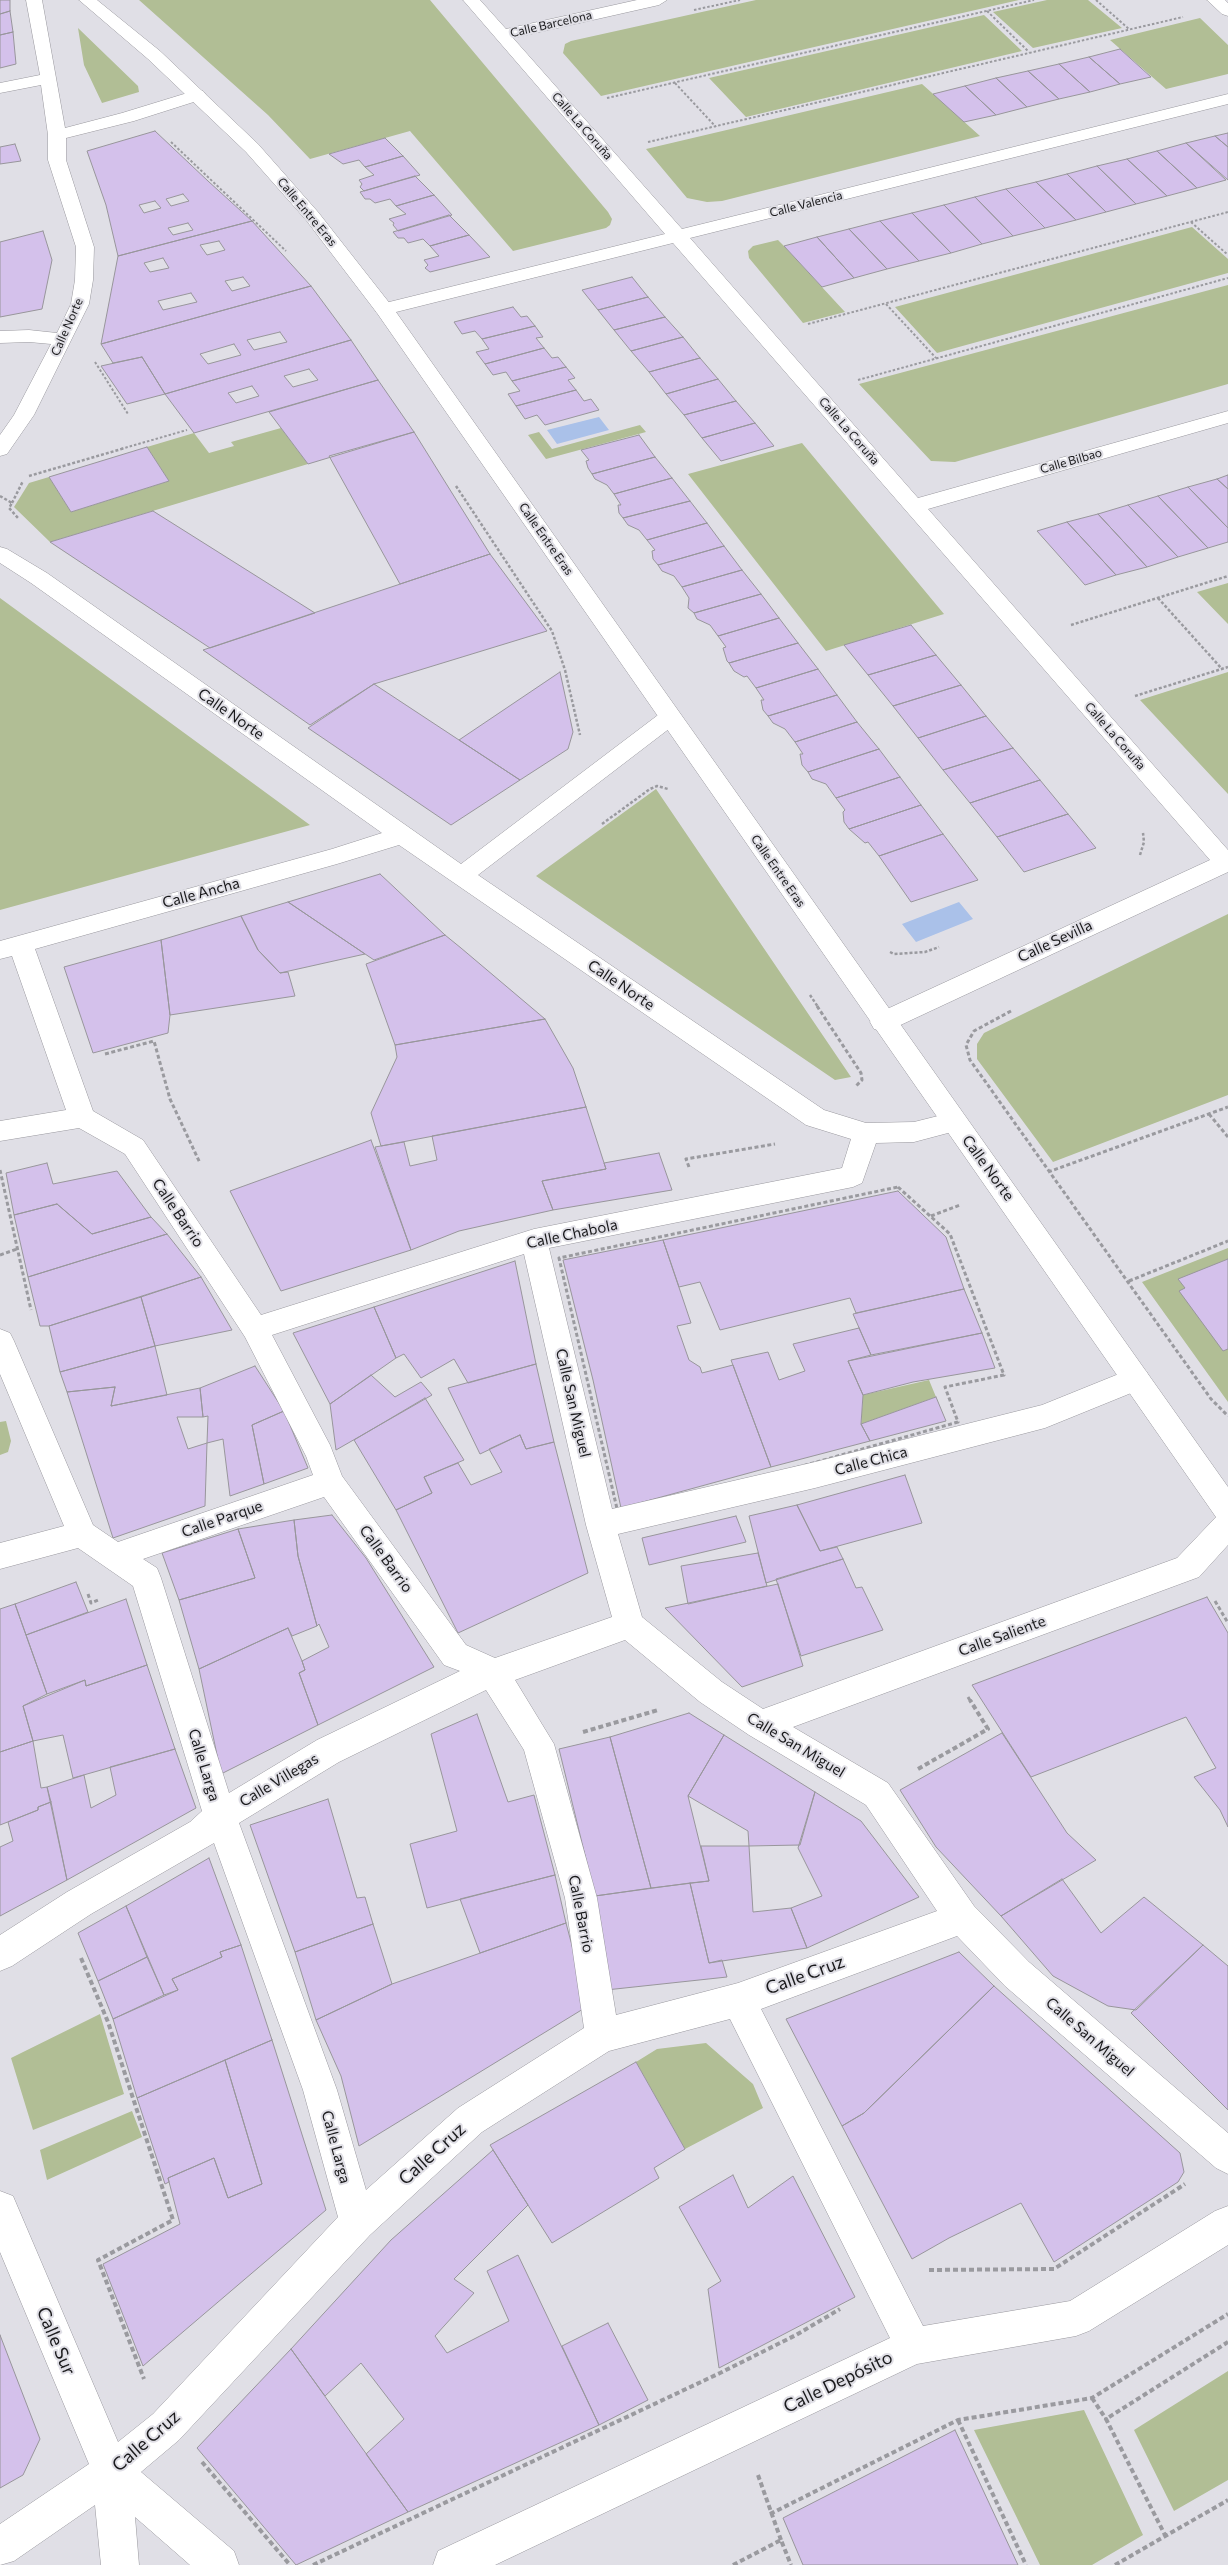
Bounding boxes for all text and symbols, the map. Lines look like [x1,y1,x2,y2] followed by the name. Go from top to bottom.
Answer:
[509,8,593,40] street label: Calle Barcelona
[549,89,615,163] street label: Calle La Coruña
[274,175,340,249] street label: Calle Entre Eras
[768,188,844,220] street label: Calle Valencia
[48,296,86,358] street label: Calle Norte
[816,394,882,468] street label: Calle La Coruña
[1038,445,1104,477] street label: Calle Bilbao
[516,500,576,578] street label: Calle Entre Eras
[194,685,268,743] street label: Calle Norte
[1082,699,1148,773] street label: Calle La Coruña
[748,832,808,910] street label: Calle Entre Eras
[160,874,242,912] street label: Calle Ancha
[1015,916,1095,966] street label: Calle Sevilla
[584,956,658,1014] street label: Calle Norte
[958,1132,1018,1204] street label: Calle Norte
[148,1175,208,1251] street label: Calle Barrio
[525,1216,619,1252] street label: Calle Chabola
[552,1347,594,1459] street label: Calle San Miguel
[833,1443,909,1479] street label: Calle Chica
[179,1497,265,1541] street label: Calle Parque
[356,1522,416,1596] street label: Calle Barrio
[956,1612,1048,1660] street label: Calle Saliente
[744,1709,848,1781] street label: Calle San Miguel
[184,1727,224,1803] street label: Calle Larga
[236,1749,322,1811] street label: Calle Villegas
[565,1874,597,1954] street label: Calle Barrio
[763,1951,847,1999] street label: Calle Cruz
[1042,1994,1138,2080] street label: Calle San Miguel
[318,2109,354,2185] street label: Calle Larga
[394,2118,470,2190] street label: Calle Cruz
[32,2304,80,2378] street label: Calle Sur
[780,2346,896,2418] street label: Calle Depósito
[108,2406,184,2476] street label: Calle Cruz

